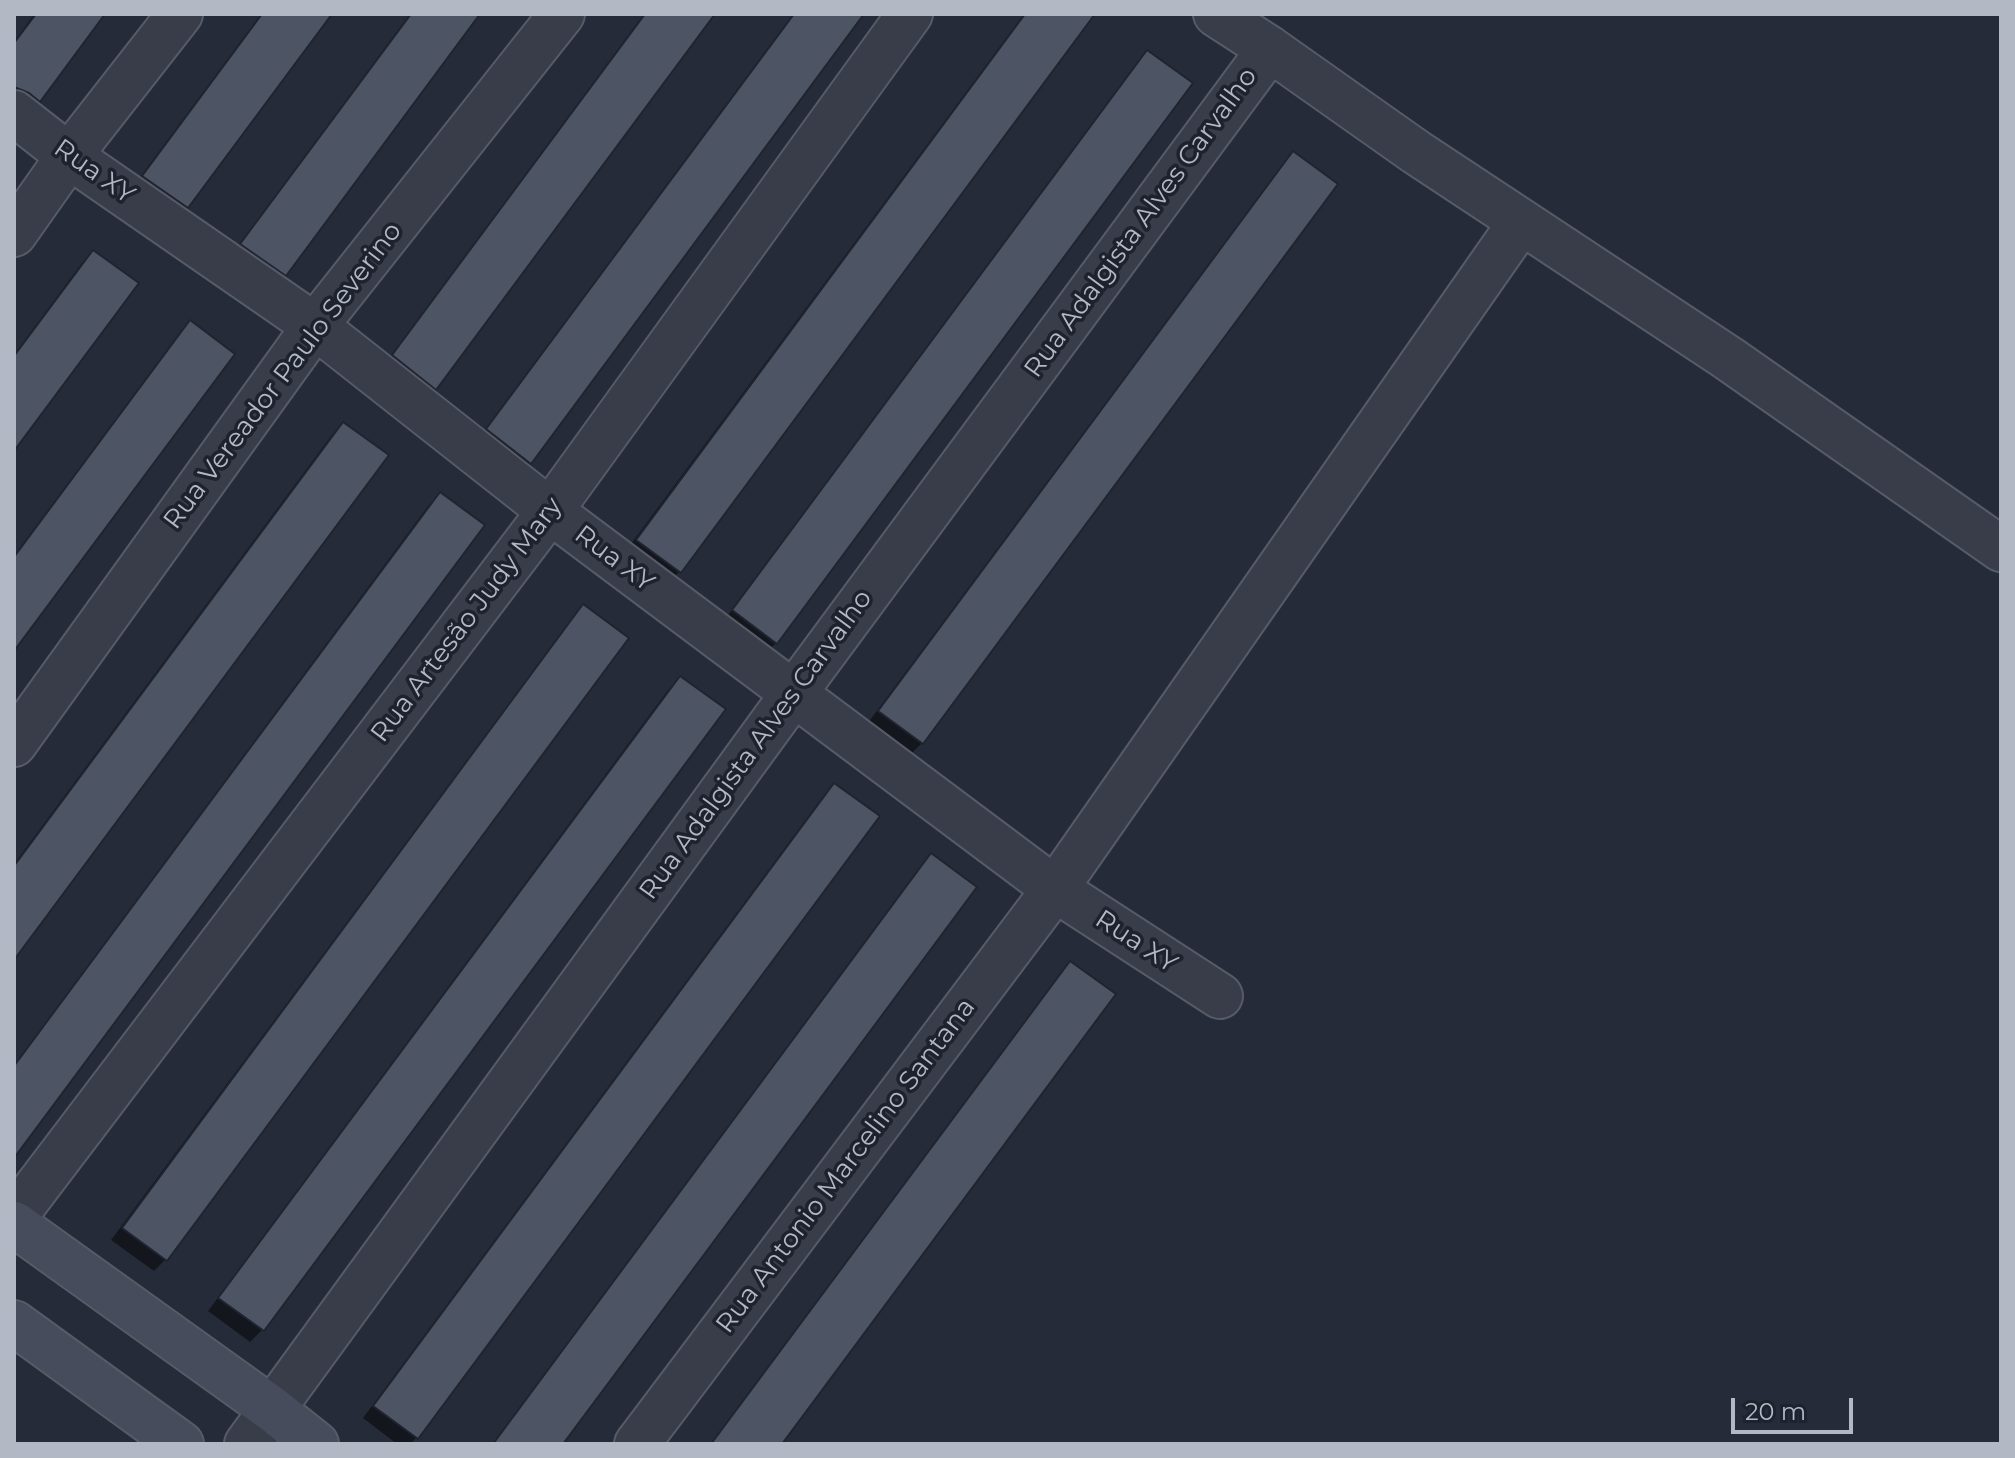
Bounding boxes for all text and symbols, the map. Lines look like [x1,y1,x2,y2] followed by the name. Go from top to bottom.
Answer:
[1018,62,1264,384] street label: Rua Adalgista Alves Carvalho
[48,133,140,211] street label: Rua XY
[157,217,409,535] street label: Rua Vereador Paulo Severino
[365,492,569,748] street label: Rua Artesão Judy Mary
[568,519,660,599] street label: Rua XY
[633,584,879,906] street label: Rua Adalgista Alves Carvalho
[1089,904,1183,980] street label: Rua XY
[710,993,982,1339] street label: Rua Antonio Marcelino Santana
[1735,1382,1857,1432] scale bar
[1745,1397,1806,1426] text: 20 m

